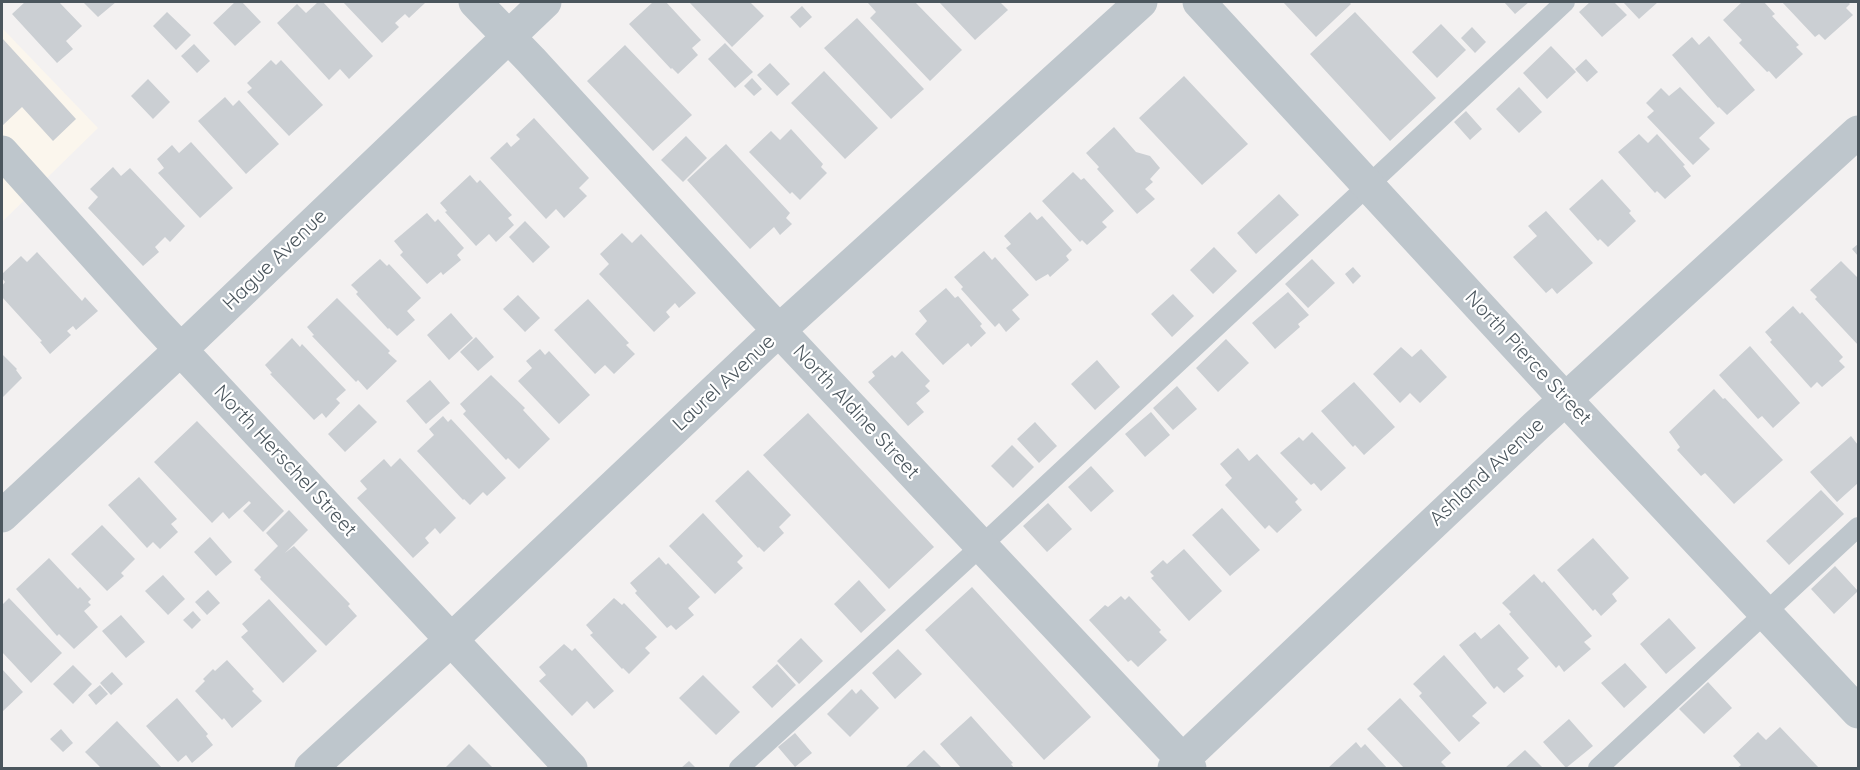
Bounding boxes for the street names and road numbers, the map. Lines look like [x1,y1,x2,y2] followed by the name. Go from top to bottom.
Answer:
[218,204,332,316] street label: Hague Avenue
[1460,286,1596,430] street label: North Pierce Street
[668,330,780,436] street label: Laurel Avenue
[788,340,924,484] street label: North Aldine Street
[209,380,361,542] street label: North Herschel Street
[1425,413,1549,531] street label: Ashland Avenue

